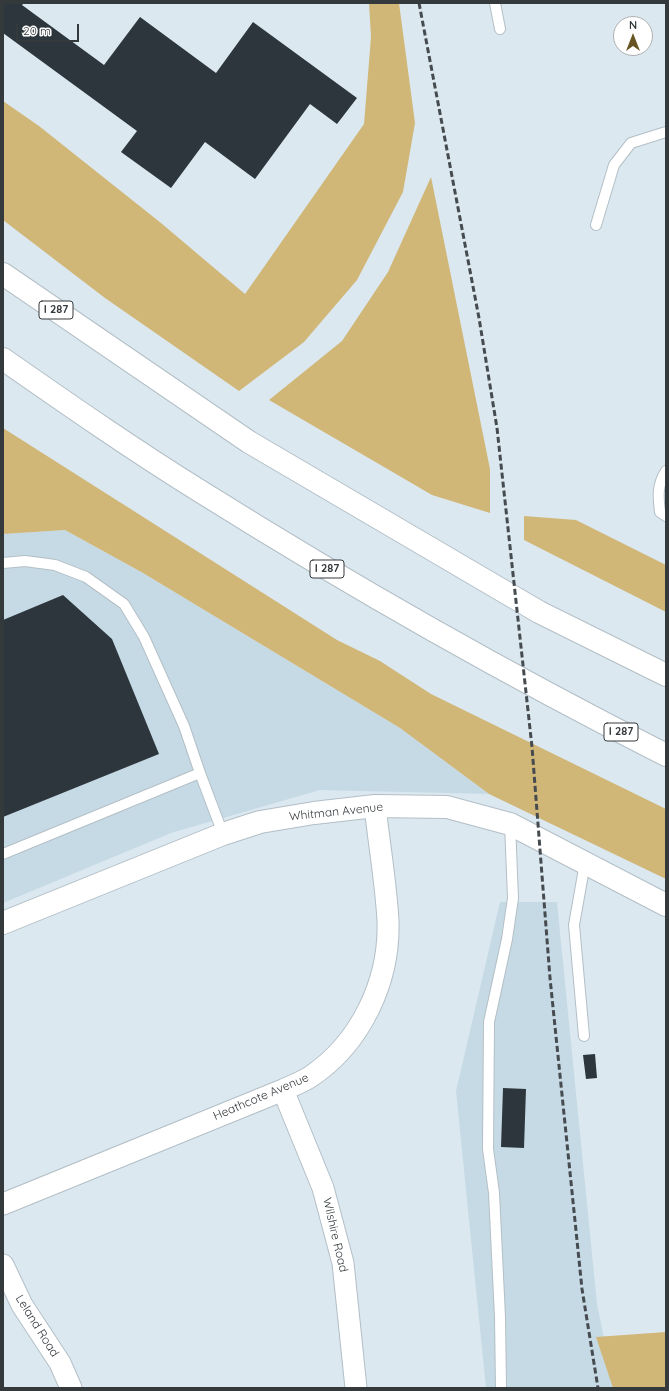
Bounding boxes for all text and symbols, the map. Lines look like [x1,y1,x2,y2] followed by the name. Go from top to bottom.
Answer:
[18,16,81,42] scale bar
[613,16,653,56] north arrow
[629,18,637,32] text: N
[23,23,51,38] text: 20 m
[39,301,73,319] road number: I 287
[310,560,344,578] road number: I 287
[604,723,638,741] road number: I 287
[288,800,384,824] street label: Whitman Avenue
[211,1070,311,1124] street label: Heathcote Avenue
[319,1196,351,1274] street label: Wilshire Road
[12,1292,62,1360] street label: Leland Road

